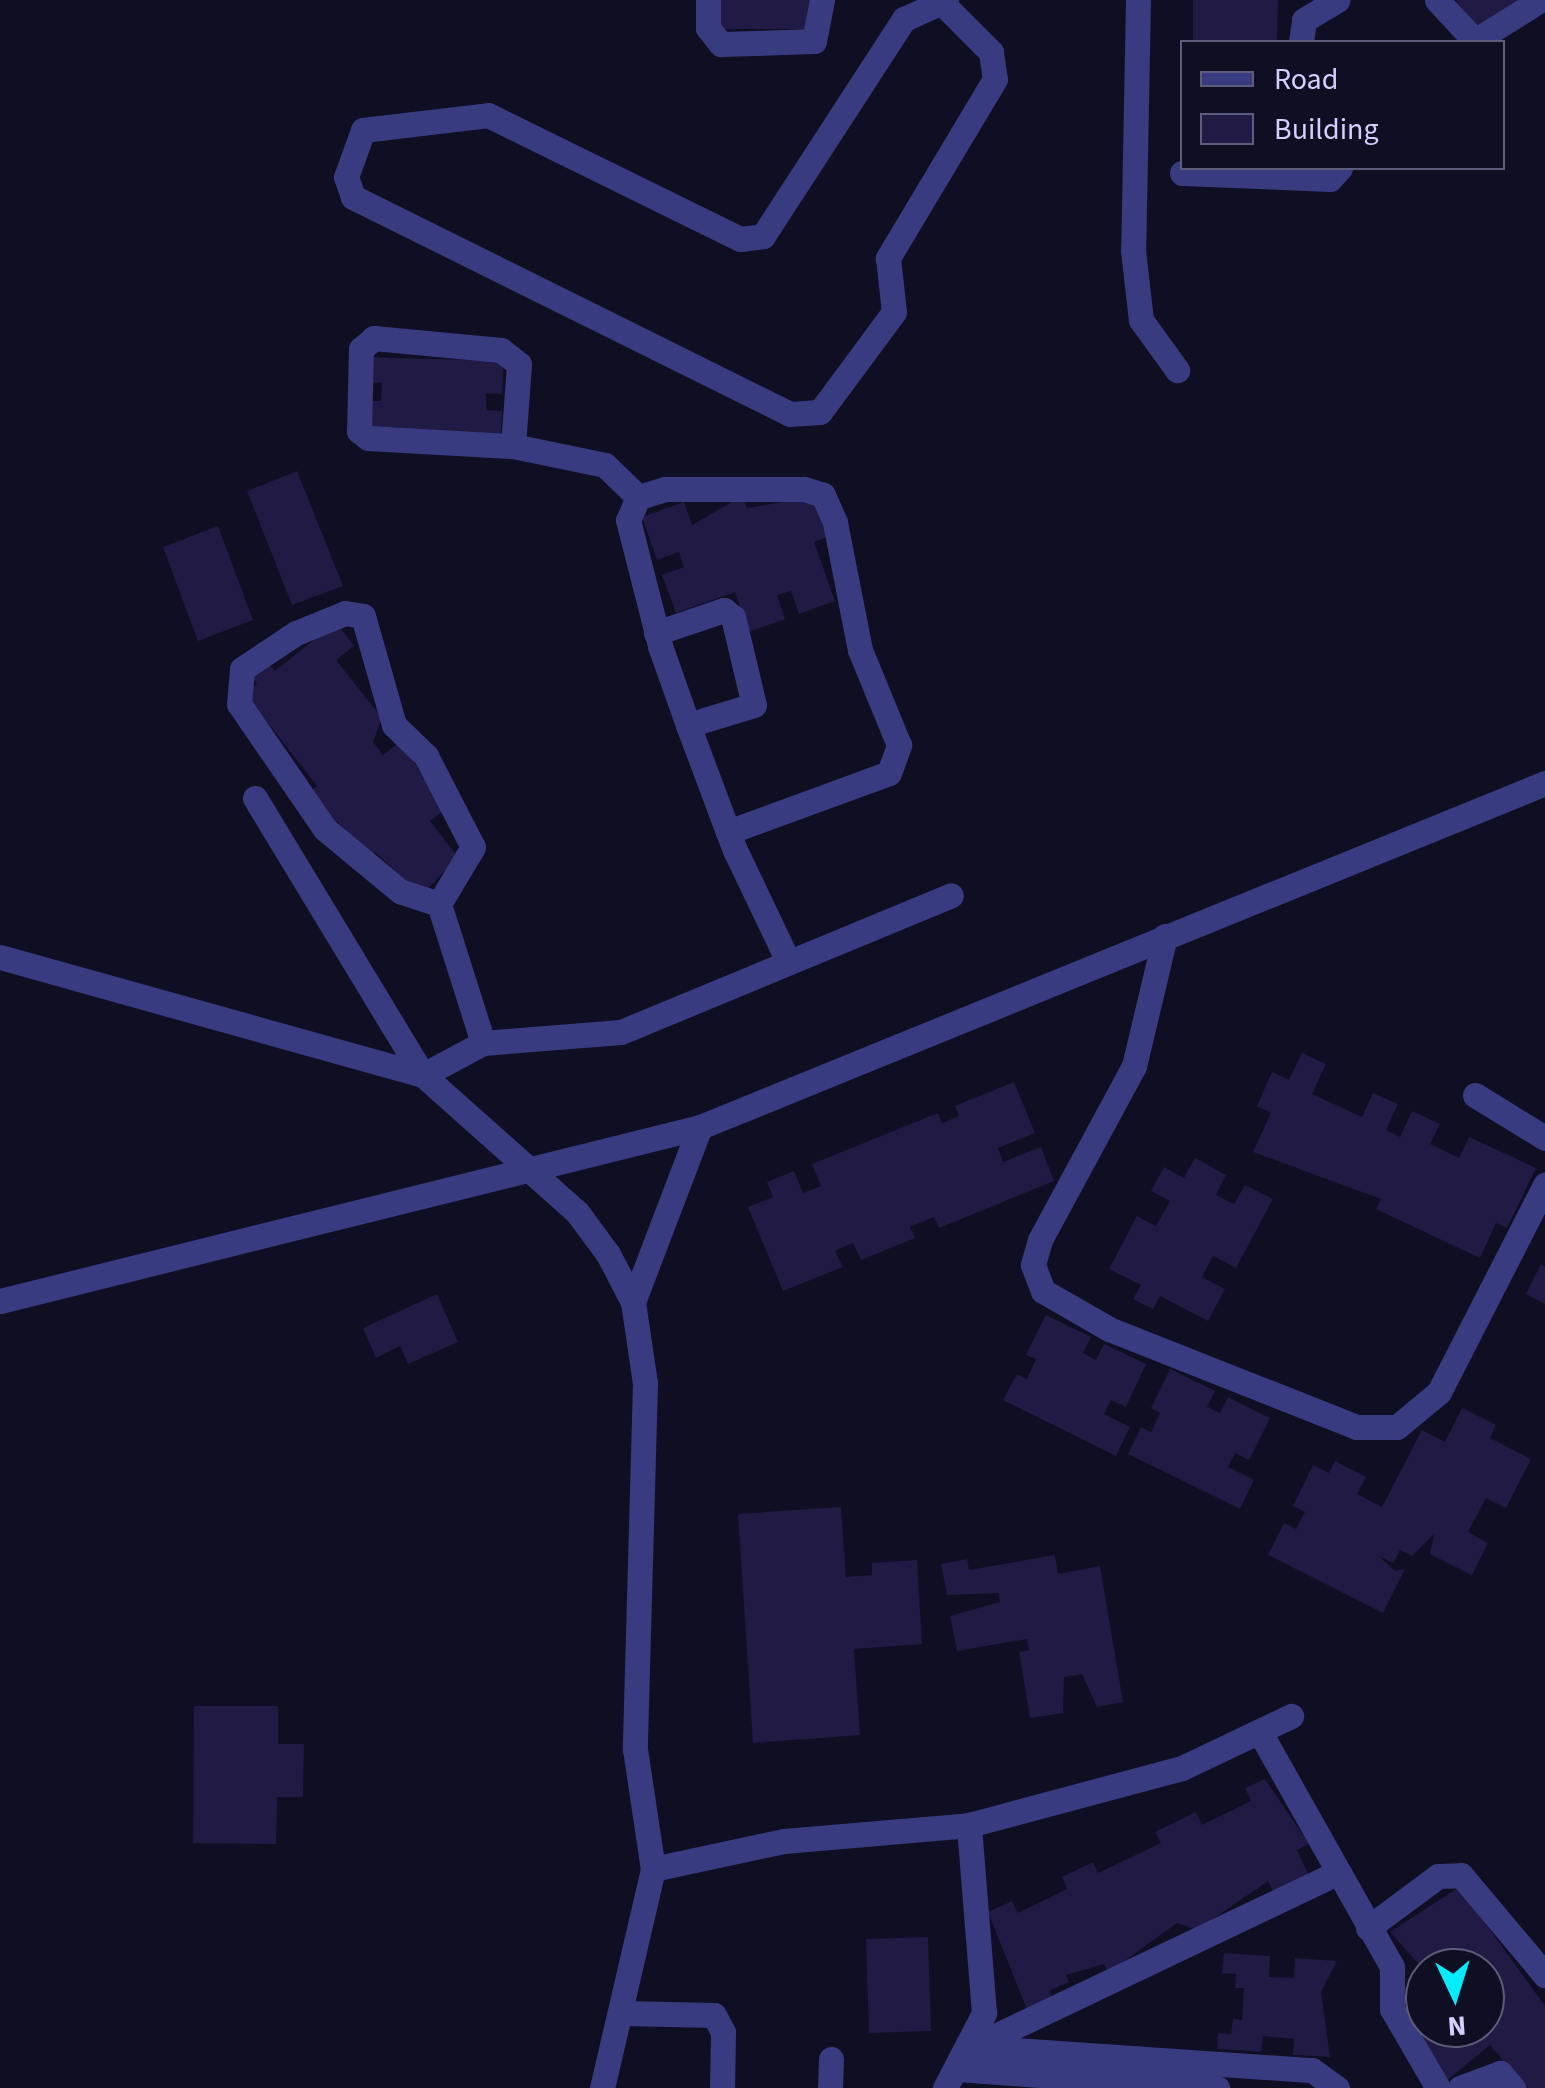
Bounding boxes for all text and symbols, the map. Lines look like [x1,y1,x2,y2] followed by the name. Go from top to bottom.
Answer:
[1180,40,1505,170] legend
[1274,58,1338,101] text: Road
[1274,108,1379,151] text: Building
[1405,1948,1505,2048] north arrow
[1446,2005,1468,2047] text: N

